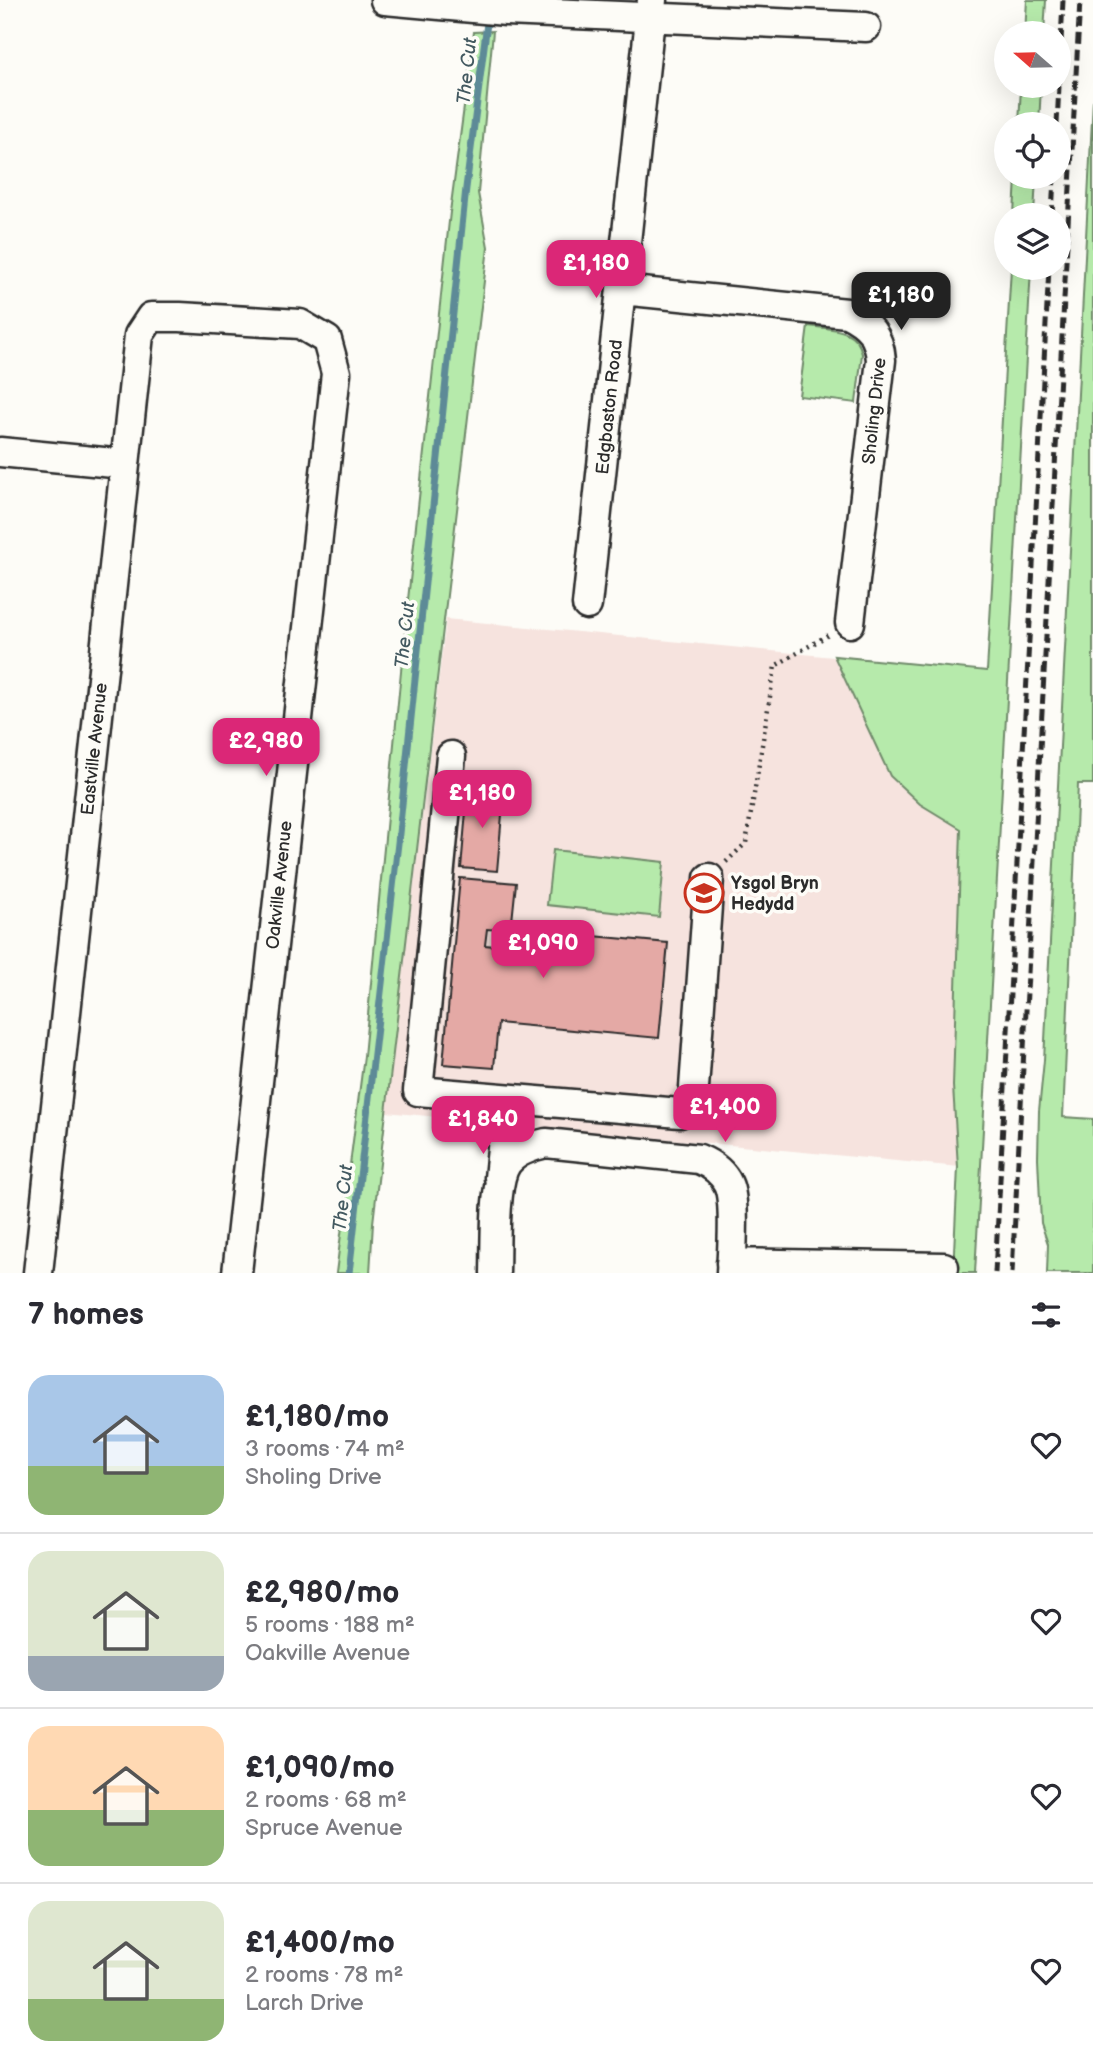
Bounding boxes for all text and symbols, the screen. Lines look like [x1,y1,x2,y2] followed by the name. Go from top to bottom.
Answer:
[994,21,1071,98] north arrow
[994,21,1071,280] map controls
[453,36,483,106] water label: The Cut
[994,112,1071,189] button: locate
[994,203,1071,280] button: layers
[539,240,653,300] pin: £1,180
[563,249,629,277] text: £1,180
[844,272,958,332] pin: £1,180
[868,281,934,309] text: £1,180
[592,339,627,476] street label: Edgbaston Road
[858,356,891,465] street label: Sholing Drive
[391,600,421,670] water label: The Cut
[77,681,112,816] street label: Eastville Avenue
[209,718,323,778] pin: £2,980
[229,727,303,755] text: £2,980
[425,770,539,830] pin: £1,180
[449,779,515,807] text: £1,180
[262,819,297,950] street label: Oakville Avenue
[683,872,725,914] school or university icon: Ysgol Bryn Hedydd
[731,873,819,915] place label: Ysgol Bryn Hedydd
[486,920,600,980] pin: £1,090
[507,929,579,957] text: £1,090
[668,1084,782,1144] pin: £1,400
[689,1093,761,1121] text: £1,400
[426,1096,540,1156] pin: £1,840
[448,1105,518,1133] text: £1,840
[329,1163,359,1233] water label: The Cut
[1027,1296,1065,1334] icon: filters
[28,1297,144,1333] text: 7 homes
[245,1399,389,1435] text: £1,180/mo
[84,1403,168,1487] icon: home
[1027,1426,1065,1464] icon: heart
[245,1435,405,1463] text: 3 rooms · 74 m²
[245,1463,382,1491] text: Sholing Drive
[245,1575,399,1611] text: £2,980/mo
[84,1579,168,1663] icon: home
[1027,1602,1065,1640] icon: heart
[245,1611,415,1639] text: 5 rooms · 188 m²
[245,1639,410,1667] text: Oakville Avenue
[245,1750,395,1786] text: £1,090/mo
[84,1754,168,1838] icon: home
[1027,1777,1065,1815] icon: heart
[245,1786,407,1814] text: 2 rooms · 68 m²
[245,1814,403,1842] text: Spruce Avenue
[245,1925,395,1961] text: £1,400/mo
[84,1929,168,2013] icon: home
[1027,1952,1065,1990] icon: heart
[245,1961,403,1989] text: 2 rooms · 78 m²
[245,1989,364,2017] text: Larch Drive

